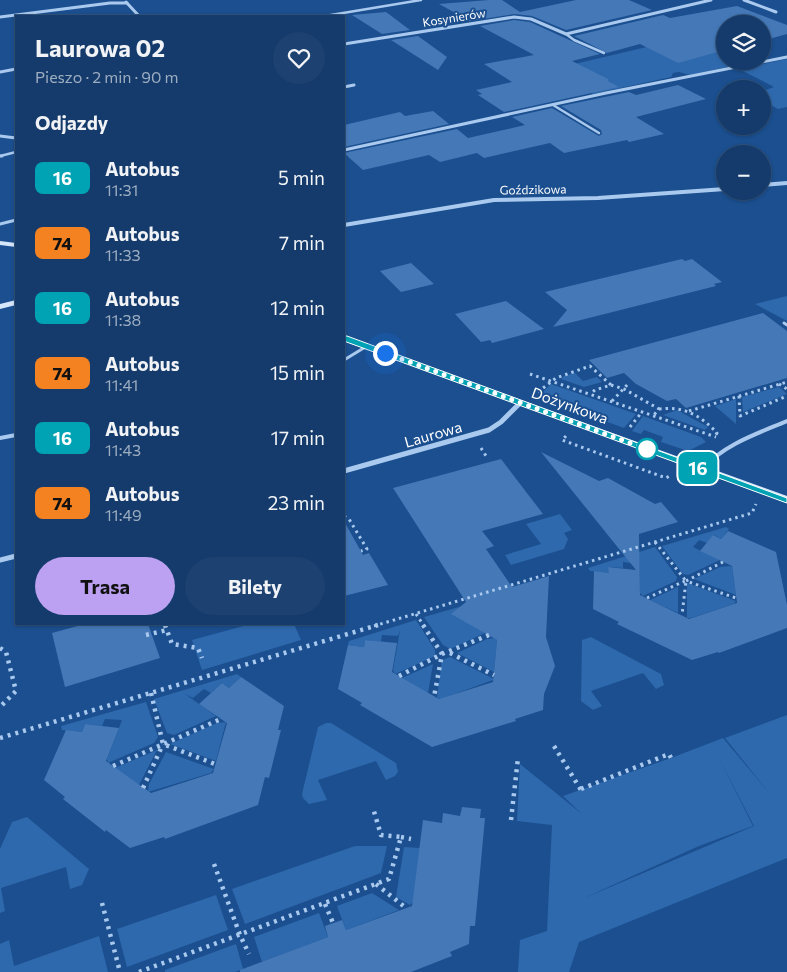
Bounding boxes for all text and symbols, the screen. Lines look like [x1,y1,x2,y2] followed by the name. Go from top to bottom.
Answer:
[421,5,487,29] street label: Kosynierów
[716,15,771,200] map controls
[716,15,771,70] button: layers
[273,32,325,84] button: heart
[35,33,165,62] text: Laurowa 02
[35,67,179,86] text: Pieszo · 2 min · 90 m
[716,80,771,135] button: +
[35,111,108,134] text: Odjazdy
[716,145,771,200] button: −
[105,157,180,180] text: Autobus
[278,166,325,189] text: 5 min
[53,167,72,189] text: 16
[105,180,138,199] text: 11:31
[499,181,567,197] street label: Goździkowa
[105,222,180,245] text: Autobus
[279,231,325,254] text: 7 min
[53,232,72,254] text: 74
[105,245,141,264] text: 11:33
[105,287,180,310] text: Autobus
[270,296,325,319] text: 12 min
[53,297,72,319] text: 16
[105,310,141,329] text: 11:38
[373,341,398,366] your location
[105,352,180,375] text: Autobus
[270,361,325,384] text: 15 min
[53,362,72,384] text: 74
[105,375,138,394] text: 11:41
[529,383,611,427] street label: Dożynkowa
[105,417,180,440] text: Autobus
[402,417,464,451] street label: Laurowa
[271,426,325,449] text: 17 min
[53,427,72,449] text: 16
[636,438,658,460] unlabelled marker
[105,440,141,459] text: 11:43
[676,452,720,484] line badge: 16
[688,457,708,479] text: 16
[105,482,180,505] text: Autobus
[268,491,325,514] text: 23 min
[53,492,72,514] text: 74
[105,505,142,524] text: 11:49
[35,557,175,615] button: Trasa
[185,557,325,615] button: Bilety

